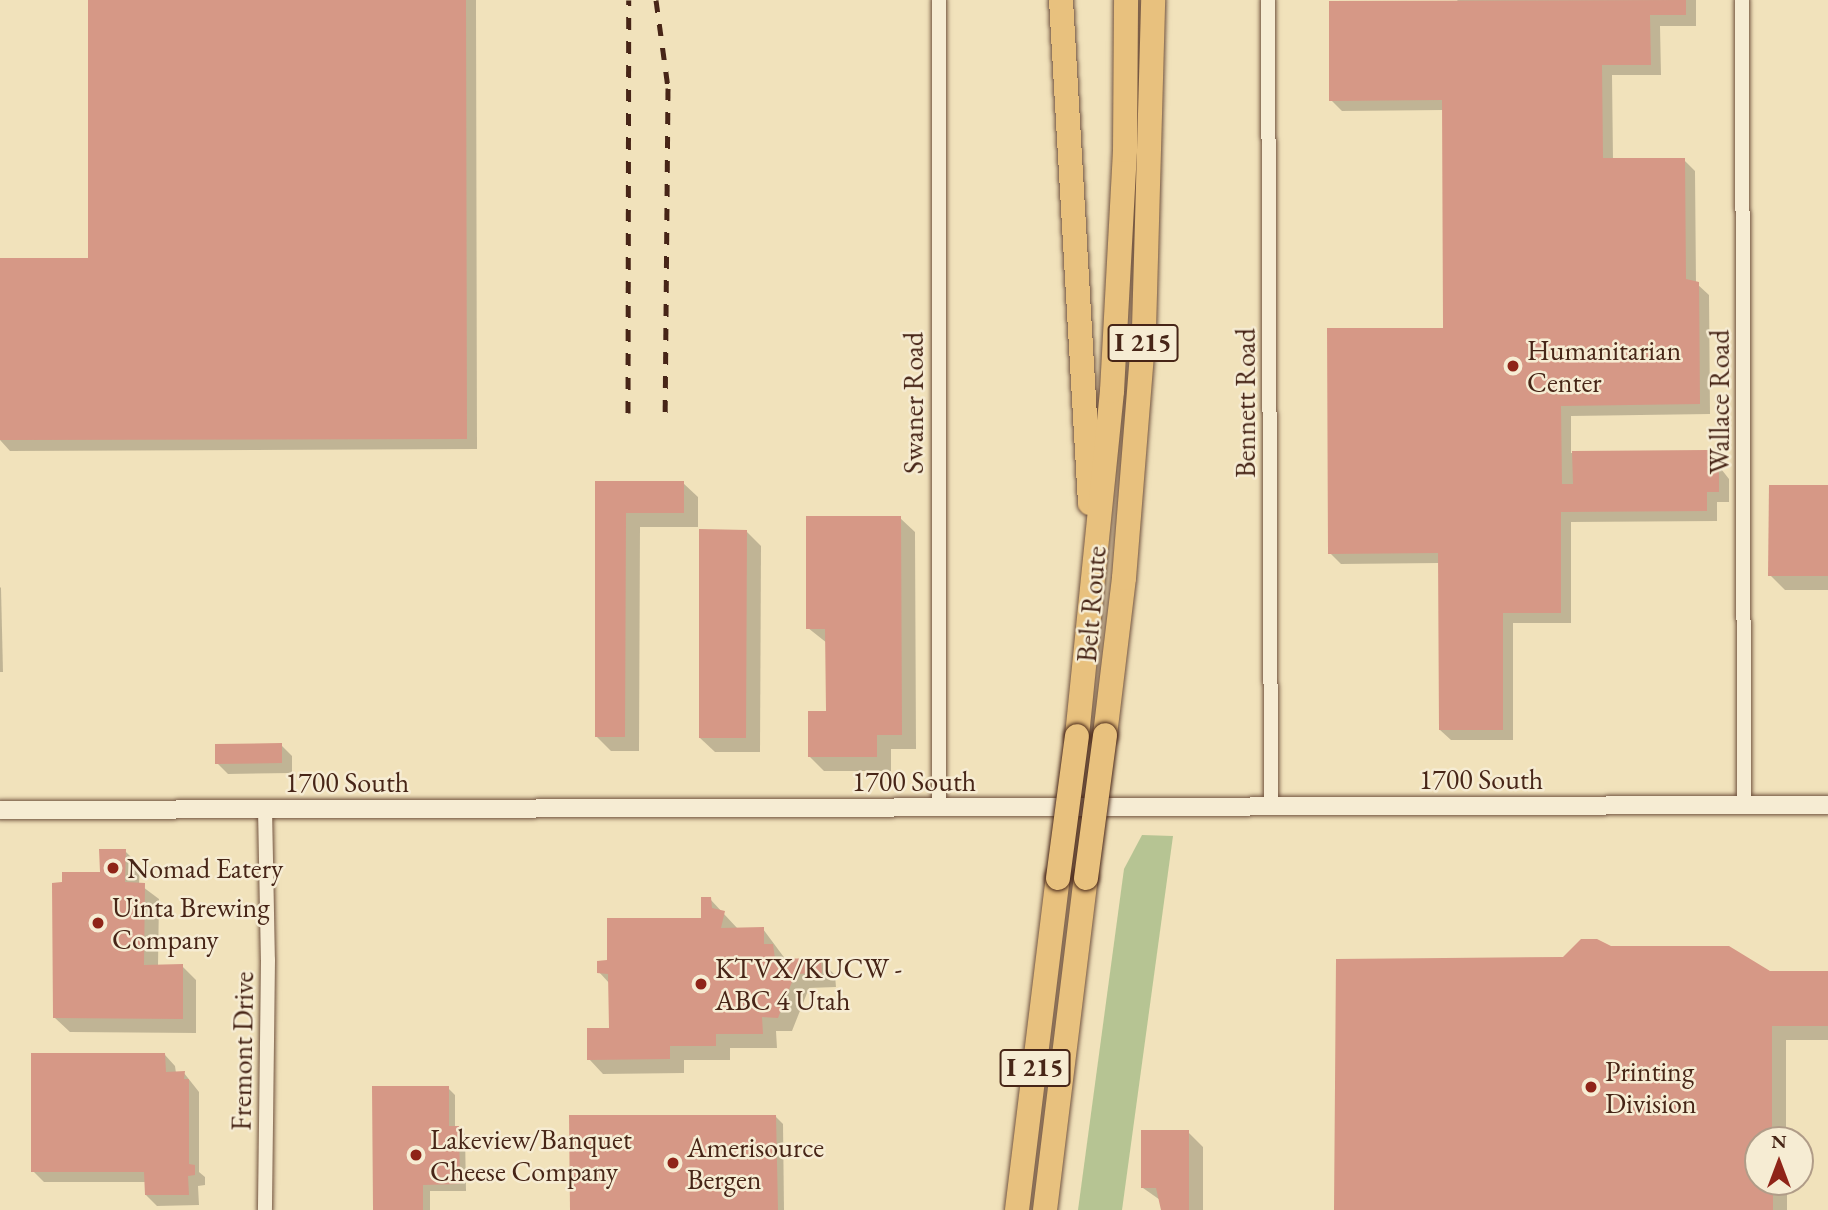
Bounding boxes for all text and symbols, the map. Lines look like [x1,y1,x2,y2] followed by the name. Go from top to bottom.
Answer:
[1106,320,1180,366] road number: I 215
[1228,328,1262,478] street label: Bennett Road
[1702,330,1736,474] street label: Wallace Road
[896,332,930,474] street label: Swaner Road
[1527,333,1681,399] place label: Humanitarian Center
[1505,358,1521,374] marker: Humanitarian Center
[1069,544,1113,664] street label: Belt Route
[1419,762,1543,796] street label: 1700 South
[852,764,976,798] street label: 1700 South
[285,765,409,799] street label: 1700 South
[127,851,283,885] place label: Nomad Eatery
[105,860,121,876] marker: Nomad Eatery
[112,890,270,956] place label: Uinta Brewing Company
[90,915,106,931] marker: Uinta Brewing Company
[715,951,902,1017] place label: KTVX/KUCW - ABC 4 Utah
[224,971,260,1131] street label: Fremont Drive
[693,976,709,992] marker: KTVX/KUCW - ABC 4 Utah
[998,1046,1072,1091] road number: I 215
[1605,1054,1697,1120] place label: Printing Division
[1583,1079,1599,1095] marker: Printing Division
[430,1122,632,1188] place label: Lakeview/Banquet Cheese Company
[1744,1126,1814,1196] north arrow
[1771,1129,1787,1154] text: N
[687,1130,824,1196] place label: Amerisource Bergen
[408,1147,424,1163] marker: Lakeview/Banquet Cheese Company
[665,1155,681,1171] marker: Amerisource Bergen

